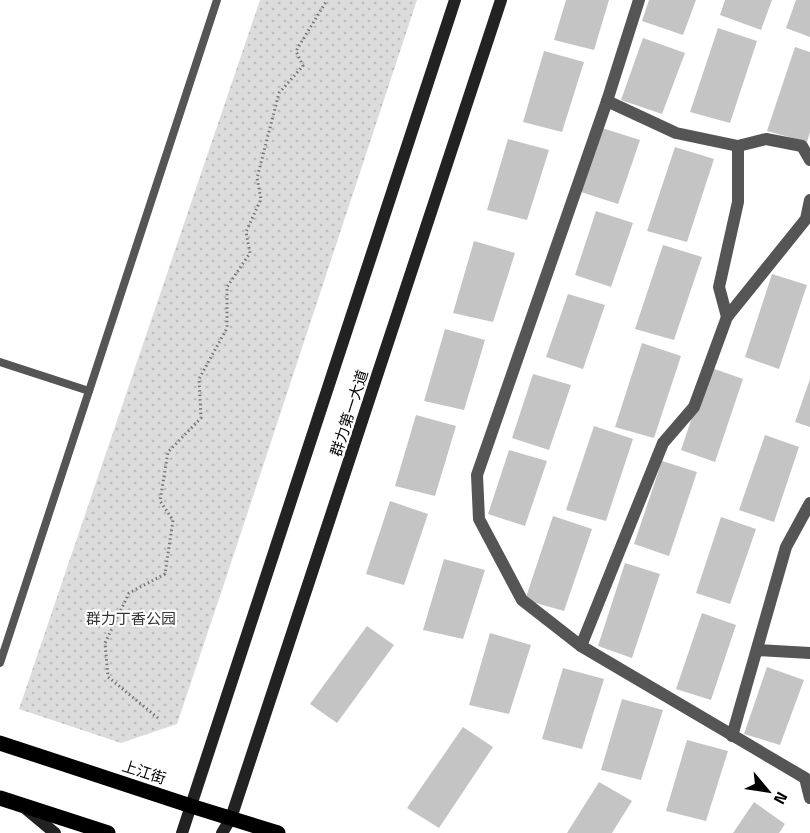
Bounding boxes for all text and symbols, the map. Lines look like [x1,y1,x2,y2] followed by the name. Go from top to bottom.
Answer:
[324,367,374,459] street label: 群力第一大道
[86,607,176,630] park label: 群力丁香公园
[119,754,169,790] street label: 上江街
[738,761,798,821] north arrow
[768,788,794,809] text: N

